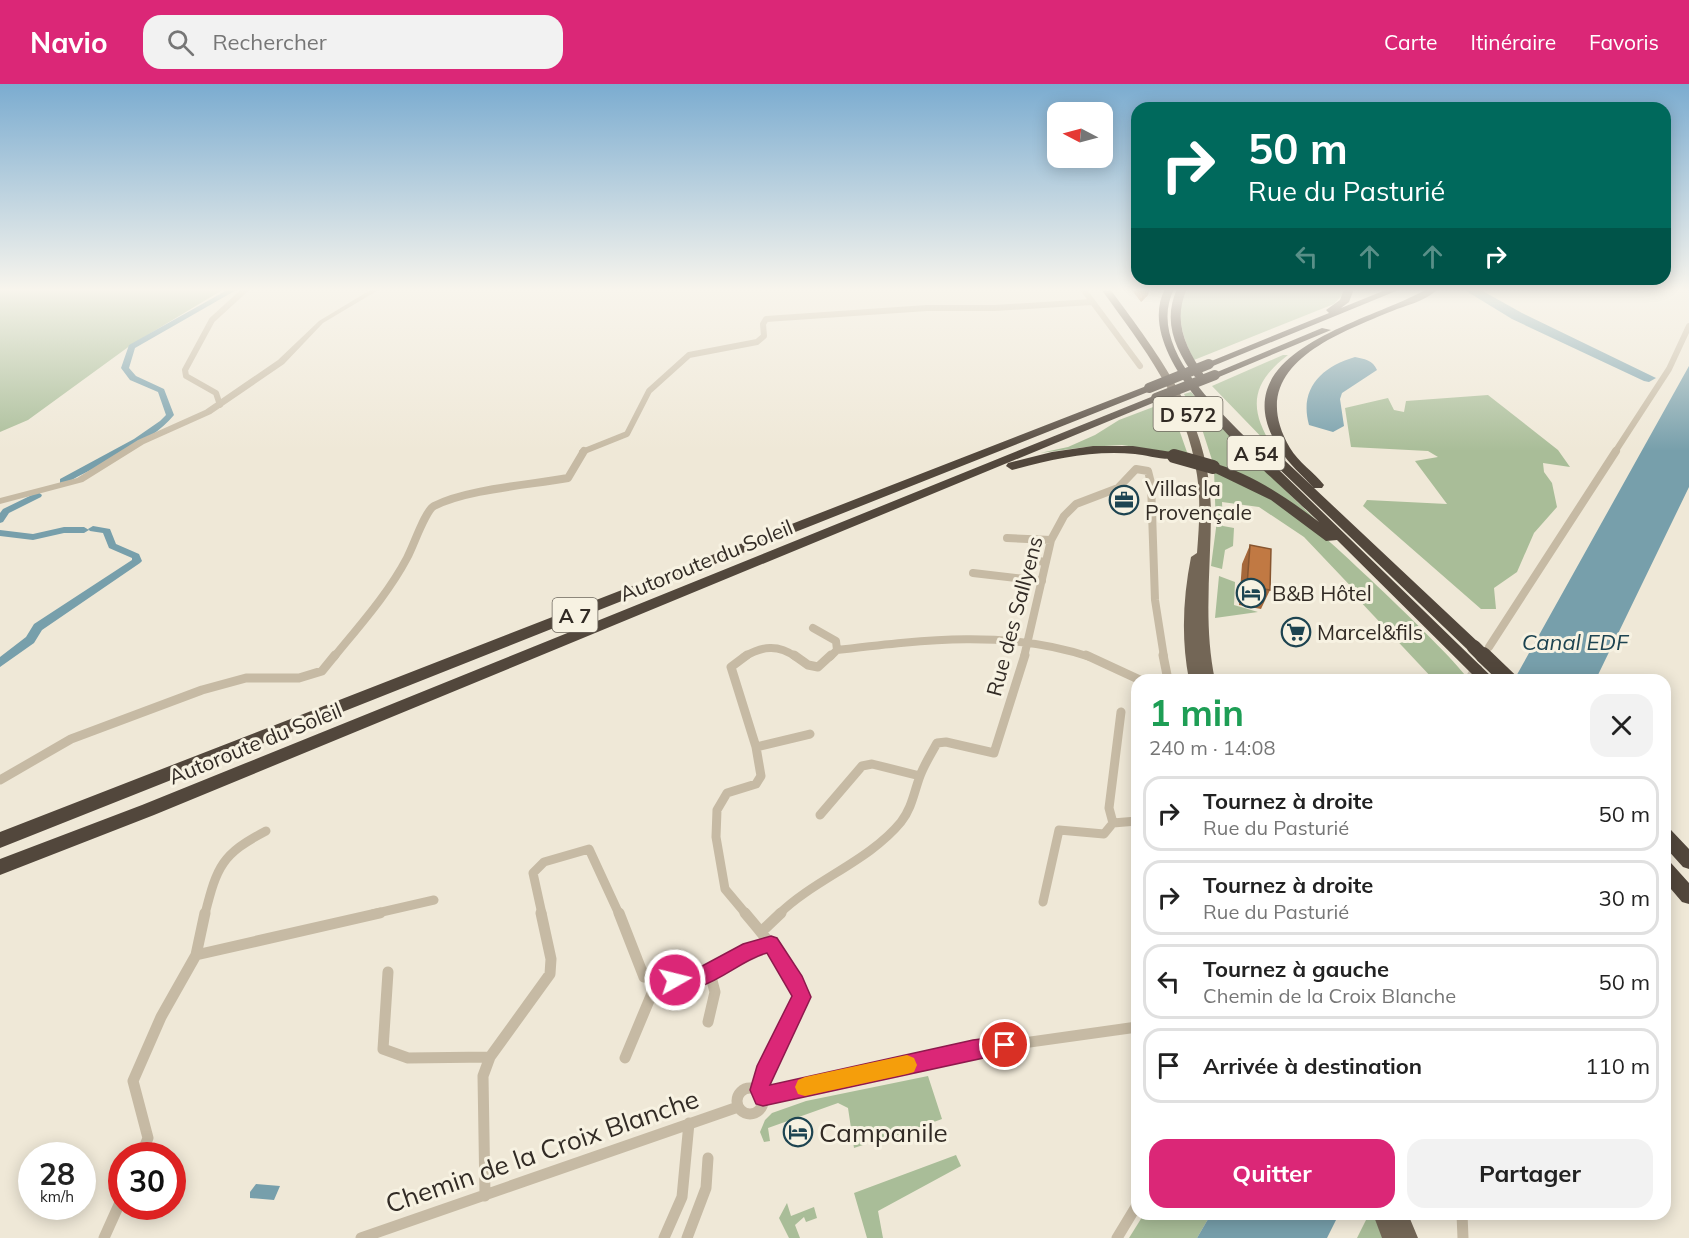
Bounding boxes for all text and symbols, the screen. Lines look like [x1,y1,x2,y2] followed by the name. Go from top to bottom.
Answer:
[143,15,563,69] search box
[30,25,107,60] text: Navio
[164,26,197,59] icon: search
[212,28,327,56] text: Rechercher
[1384,29,1438,55] text: Carte
[1471,29,1556,55] text: Itinéraire
[1589,29,1659,55] text: Favoris
[1047,102,1113,168] north arrow
[1047,102,1113,168] map controls
[1248,122,1348,175] text: 50 m
[1149,126,1227,204] icon: right
[1248,174,1445,208] text: Rue du Pasturié
[1290,240,1323,273] icon: left
[1353,240,1386,273] icon: ahead
[1416,240,1449,273] icon: ahead
[1479,240,1512,273] icon: right
[1154,397,1222,431] road number: D 572
[1228,436,1284,470] road number: A 54
[1145,475,1252,525] place label: Villas la Provençale
[1108,484,1140,516] office icon: Villas la Provençale
[616,513,796,607] street label: Autoroute du Soleil
[980,533,1048,699] street label: Rue des Sallyens
[1235,577,1267,609] hotel icon: B&B Hôtel
[1272,580,1372,606] place label: B&B Hôtel
[552,598,598,632] road number: A 7
[1280,616,1312,648] supermarket icon: Marcel&fils
[1317,619,1423,645] place label: Marcel&fils
[1522,628,1630,656] water label: Canal EDF
[1149,690,1244,735] text: 1 min
[1590,694,1653,757] button: close
[165,696,345,790] street label: Autoroute du Soleil
[1149,735,1275,760] text: 240 m · 14:08
[1203,787,1373,815] text: Tournez à droite
[1152,797,1185,830] icon: right
[1599,800,1650,828] text: 50 m
[1203,815,1349,840] text: Rue du Pasturié
[1203,871,1373,899] text: Tournez à droite
[1152,881,1185,914] icon: right
[1599,884,1650,912] text: 30 m
[1203,899,1349,924] text: Rue du Pasturié
[643,948,707,1012] position arrow
[1203,955,1389,983] text: Tournez à gauche
[1152,965,1185,998] icon: left
[1599,968,1650,996] text: 50 m
[1203,983,1456,1008] text: Chemin de la Croix Blanche
[979,1019,1030,1070] pin
[988,1028,1021,1061] icon: arrive
[1152,1049,1185,1082] icon: arrive
[1203,1052,1422,1080] text: Arrivée à destination
[1585,1052,1650,1080] text: 110 m
[381,1082,703,1220] street label: Chemin de la Croix Blanche
[782,1116,814,1148] hotel icon: Campanile
[819,1116,948,1149] place label: Campanile
[1149,1139,1395,1208] button: Quitter
[1407,1139,1653,1208] button: Partager
[108,1142,186,1220] speed limit sign: 30
[39,1155,75,1193] text: 28
[40,1187,74,1206] text: km/h

